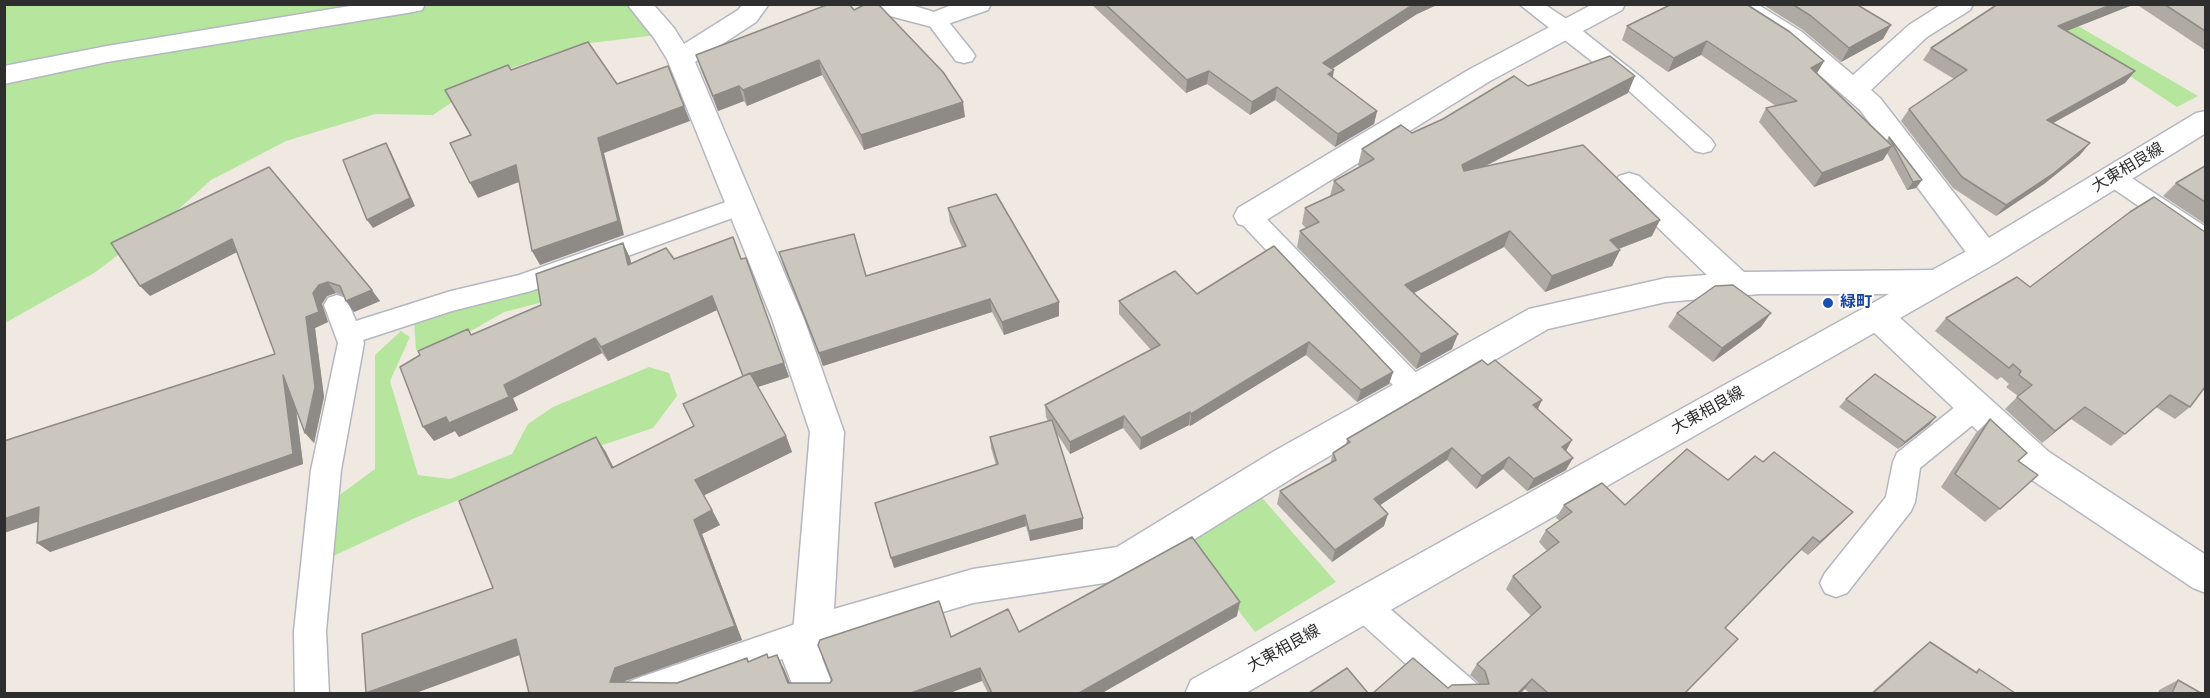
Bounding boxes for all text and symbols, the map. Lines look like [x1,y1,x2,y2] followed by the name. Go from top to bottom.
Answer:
[2089,139,2167,197] street label: 大東相良線
[1840,293,1872,313] place label: 緑町
[1821,296,1835,310] marker: 緑町
[1668,383,1748,439] street label: 大東相良線
[1244,621,1324,677] street label: 大東相良線

